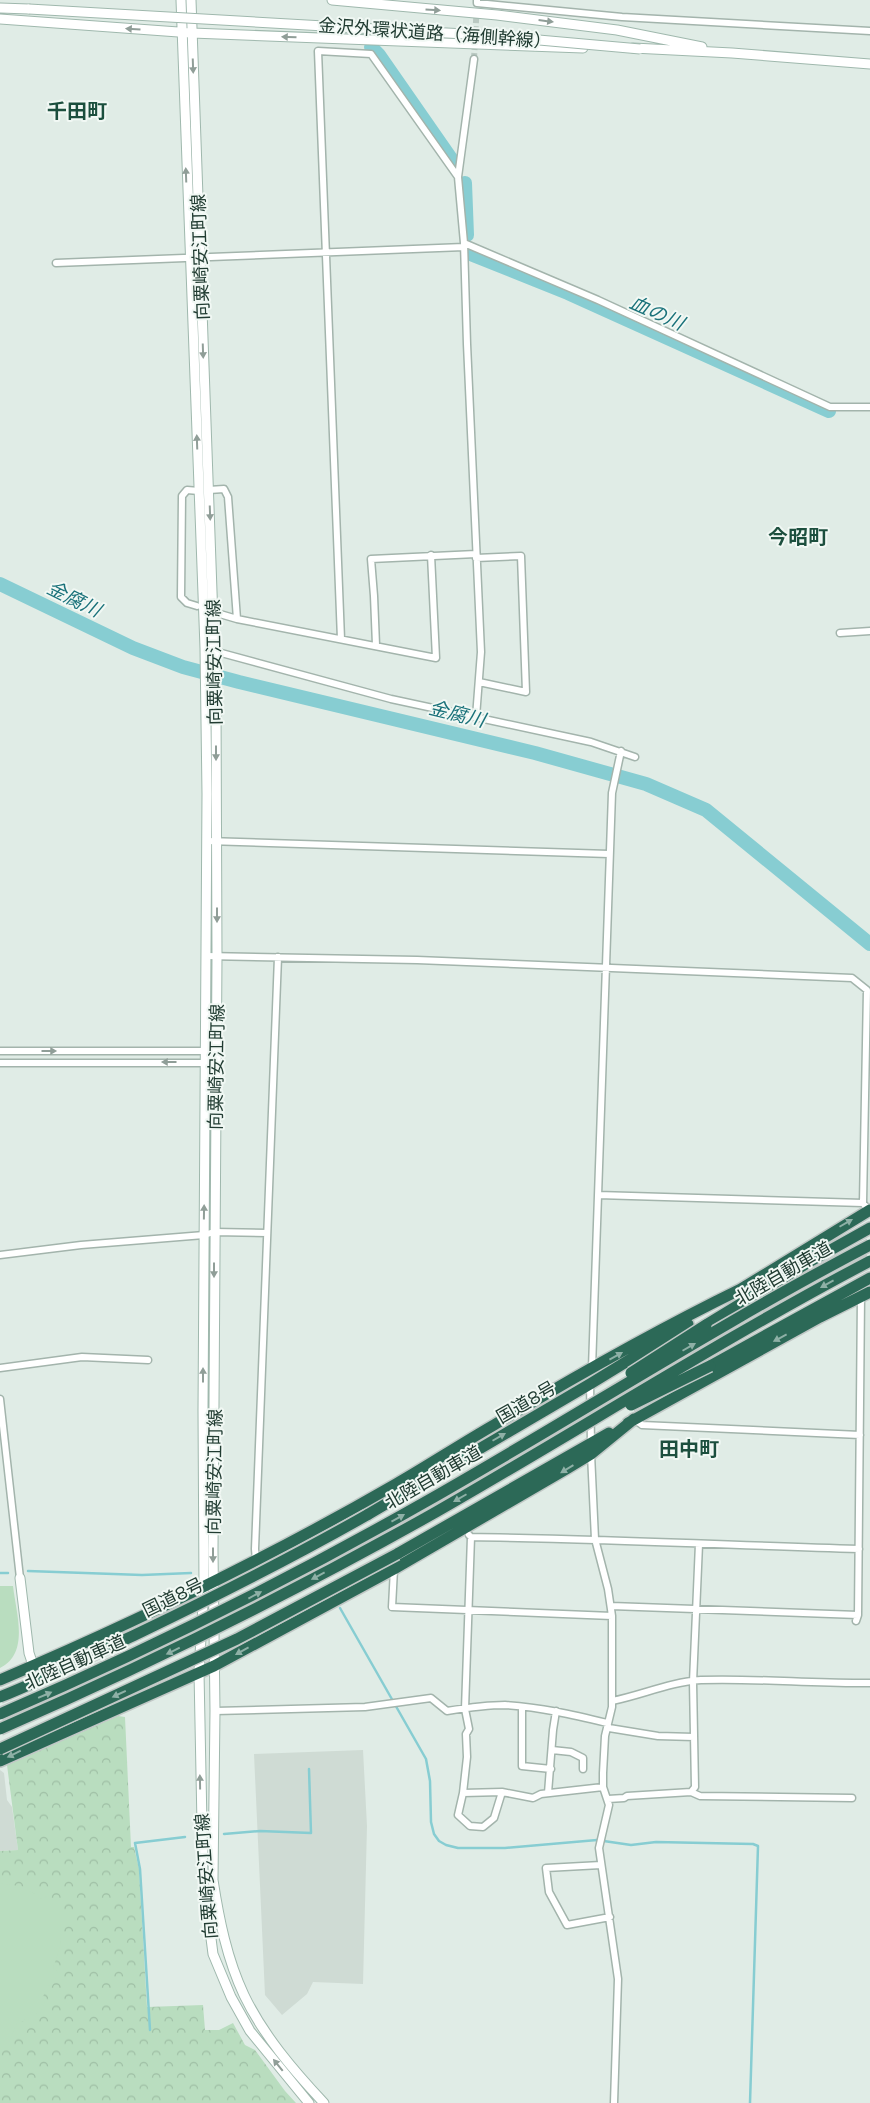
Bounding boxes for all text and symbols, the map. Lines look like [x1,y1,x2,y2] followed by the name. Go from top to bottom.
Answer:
[425,6,441,14] one-way arrow
[317,13,553,53] street label: 金沢外環状道路（海側幹線）
[538,17,554,25] one-way arrow
[124,25,140,33] one-way arrow
[281,33,297,41] one-way arrow
[189,58,197,74] one-way arrow
[47,98,107,124] district label: 千田町
[182,166,190,182] one-way arrow
[186,194,214,320] street label: 向粟崎安江町線
[626,290,690,337] water label: 血の川
[199,343,207,359] one-way arrow
[193,434,201,450] one-way arrow
[206,506,214,522] one-way arrow
[768,524,828,550] district label: 今昭町
[43,575,107,624] water label: 金腐川
[201,599,227,725] street label: 向粟崎安江町線
[426,695,490,734] water label: 金腐川
[212,745,220,761] one-way arrow
[213,908,221,924] one-way arrow
[203,1004,229,1130] street label: 向粟崎安江町線
[41,1047,57,1055] one-way arrow
[160,1058,176,1066] one-way arrow
[200,1204,208,1220] one-way arrow
[840,1219,853,1228] one-way arrow
[730,1236,836,1310] street label: 北陸自動車道
[210,1263,218,1279] one-way arrow
[820,1280,835,1288] one-way arrow
[773,1334,787,1343] one-way arrow
[683,1343,696,1352] one-way arrow
[608,1352,623,1360] one-way arrow
[199,1367,207,1383] one-way arrow
[492,1376,560,1428] street label: 国道8号
[201,1409,227,1535] street label: 向粟崎安江町線
[492,1433,507,1441] one-way arrow
[659,1436,719,1462] district label: 田中町
[380,1440,486,1514] street label: 北陸自動車道
[560,1465,574,1474] one-way arrow
[453,1494,467,1502] one-way arrow
[391,1513,404,1522] one-way arrow
[209,1548,217,1564] one-way arrow
[139,1572,207,1622] street label: 国道8号
[311,1572,324,1581] one-way arrow
[247,1591,262,1599] one-way arrow
[21,1630,129,1694] street label: 北陸自動車道
[166,1647,180,1655] one-way arrow
[235,1647,249,1655] one-way arrow
[38,1690,52,1698] one-way arrow
[112,1691,126,1699] one-way arrow
[7,1750,22,1758] one-way arrow
[196,1774,204,1790] one-way arrow
[190,1812,222,1940] street label: 向粟崎安江町線
[272,2059,283,2072] one-way arrow

